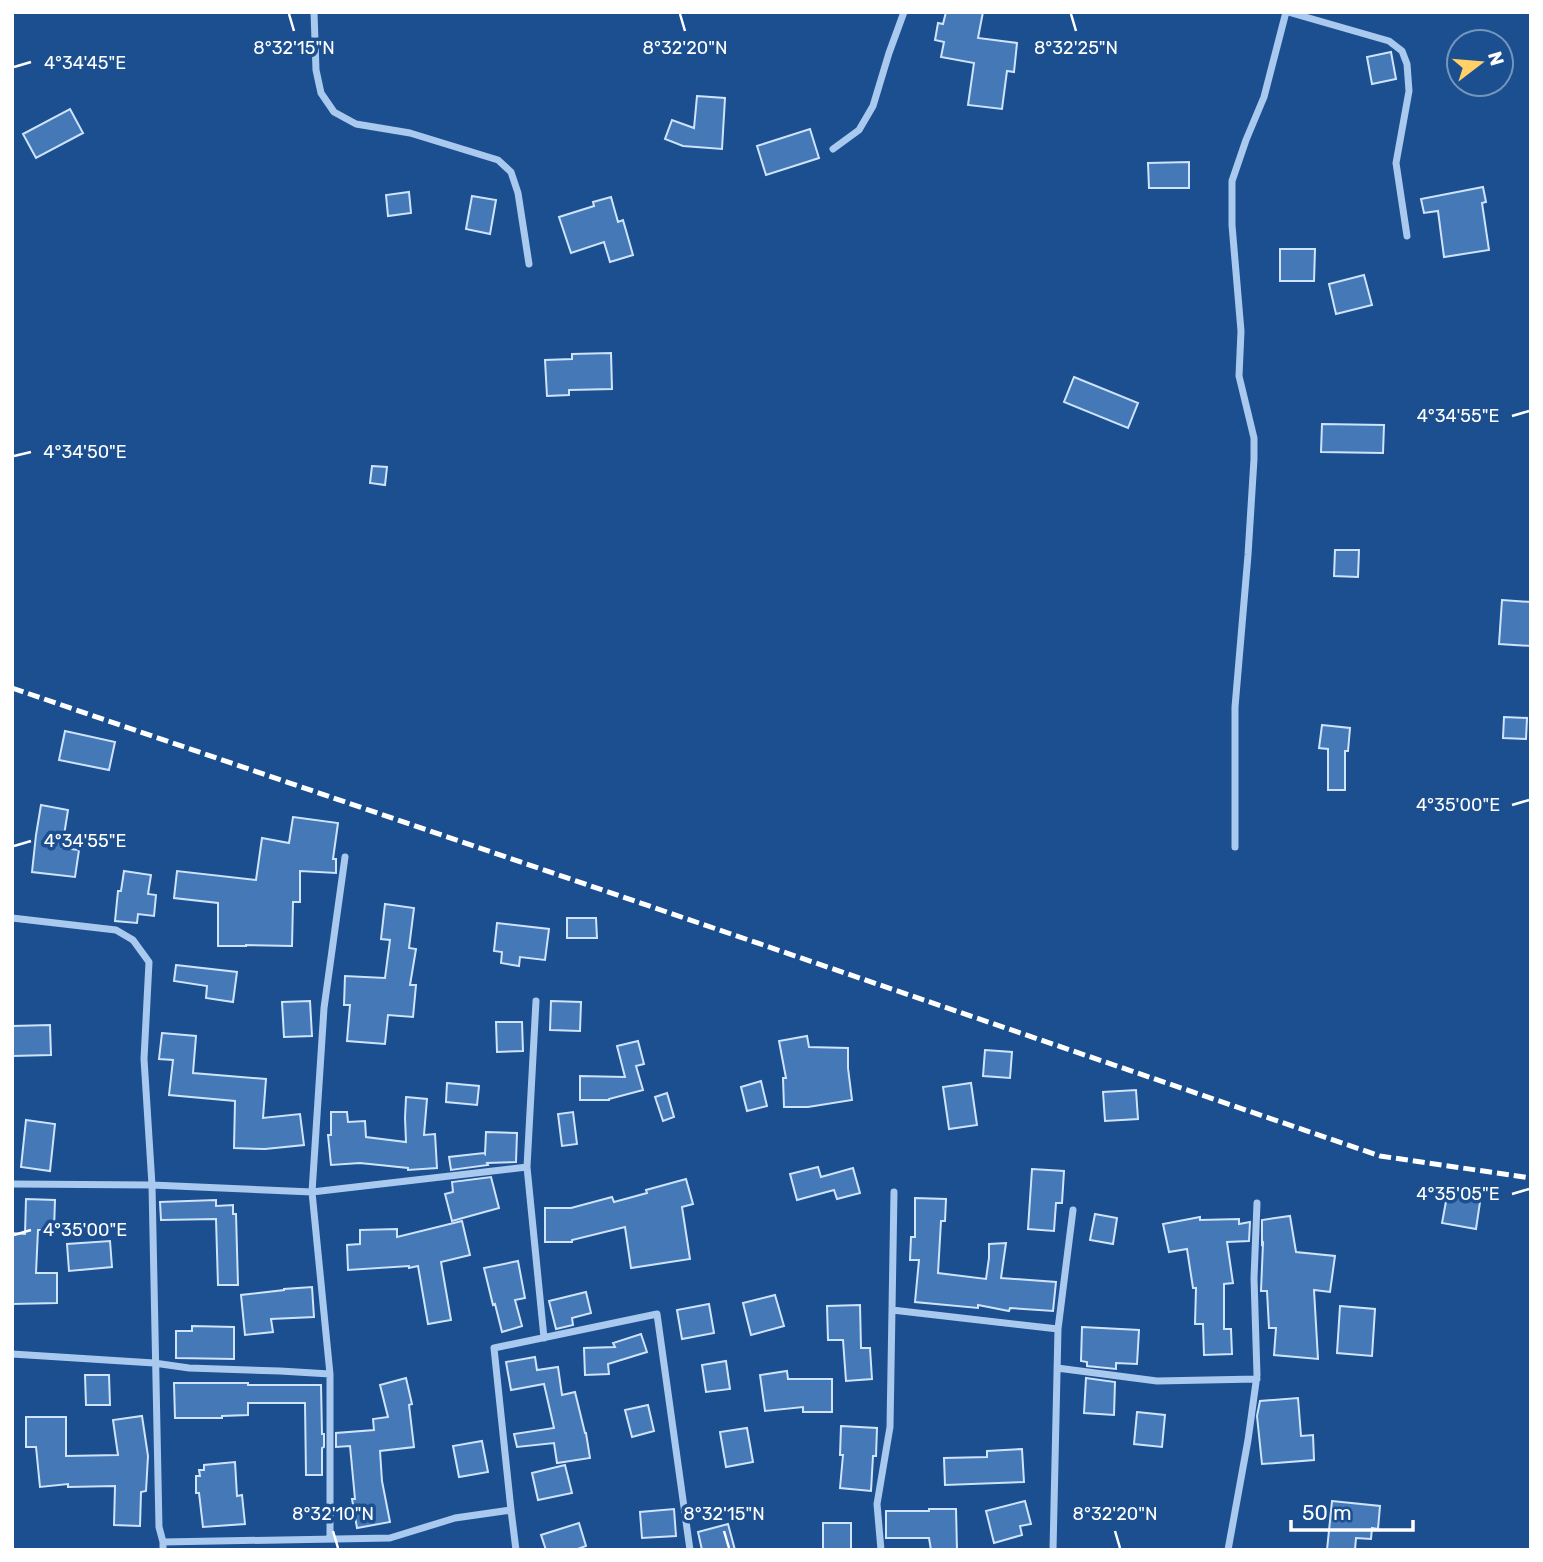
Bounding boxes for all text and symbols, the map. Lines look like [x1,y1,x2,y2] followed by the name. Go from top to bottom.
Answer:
[1445,28,1515,98] north arrow
[253,37,335,59] text: 8°32'15"N
[643,37,727,59] text: 8°32'20"N
[1034,37,1118,59] text: 8°32'25"N
[1483,49,1509,68] text: N
[44,52,126,74] text: 4°34'45"E
[1417,405,1499,427] text: 4°34'55"E
[43,441,127,463] text: 4°34'50"E
[1416,794,1500,816] text: 4°35'00"E
[44,830,126,852] text: 4°34'55"E
[1416,1183,1500,1205] text: 4°35'05"E
[43,1219,127,1241] text: 4°35'00"E
[1291,1488,1414,1532] scale bar
[1302,1500,1352,1525] text: 50 m
[292,1503,374,1525] text: 8°32'10"N
[683,1503,765,1525] text: 8°32'15"N
[1073,1503,1157,1525] text: 8°32'20"N

